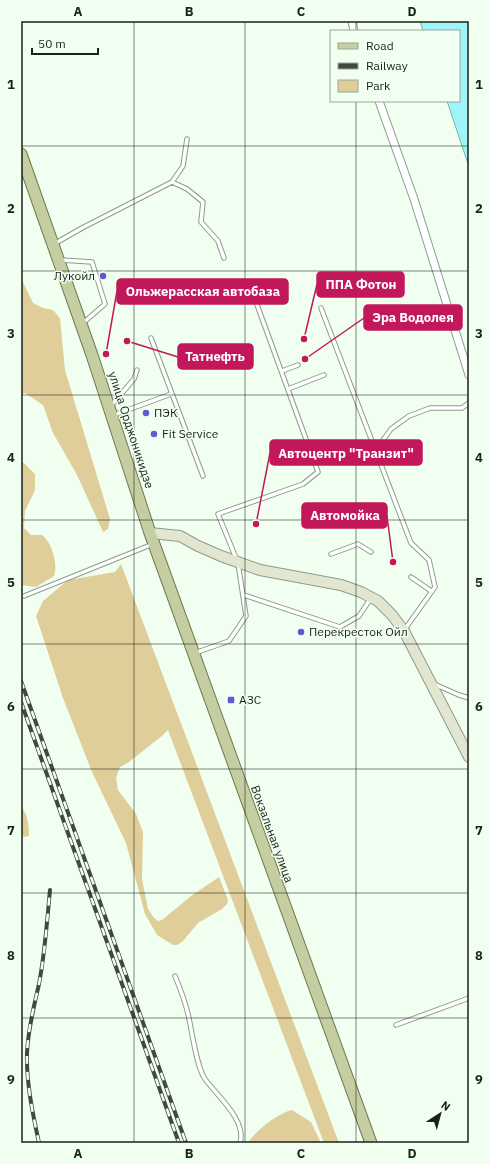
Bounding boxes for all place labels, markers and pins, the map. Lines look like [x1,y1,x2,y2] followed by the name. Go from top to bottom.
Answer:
[54,268,95,283] place label: Лукойл
[98,271,108,281] marker: Лукойл
[317,272,404,297] callout: ППА Фотон
[117,279,288,304] callout: Ольжерасская автобаза
[364,305,462,330] callout: Эра Водолея
[178,344,253,369] callout: Татнефть
[154,405,178,420] place label: ПЭК
[141,408,151,418] marker: ПЭК
[162,426,219,441] place label: Fit Service
[149,429,159,439] marker: Fit Service
[270,440,422,465] callout: Автоцентр "Транзит"
[302,503,387,528] callout: Автомойка
[309,624,408,639] place label: Перекресток Ойл
[296,627,306,637] marker: Перекресток Ойл
[239,692,262,707] place label: АЗС
[226,695,236,705] marker: АЗС

